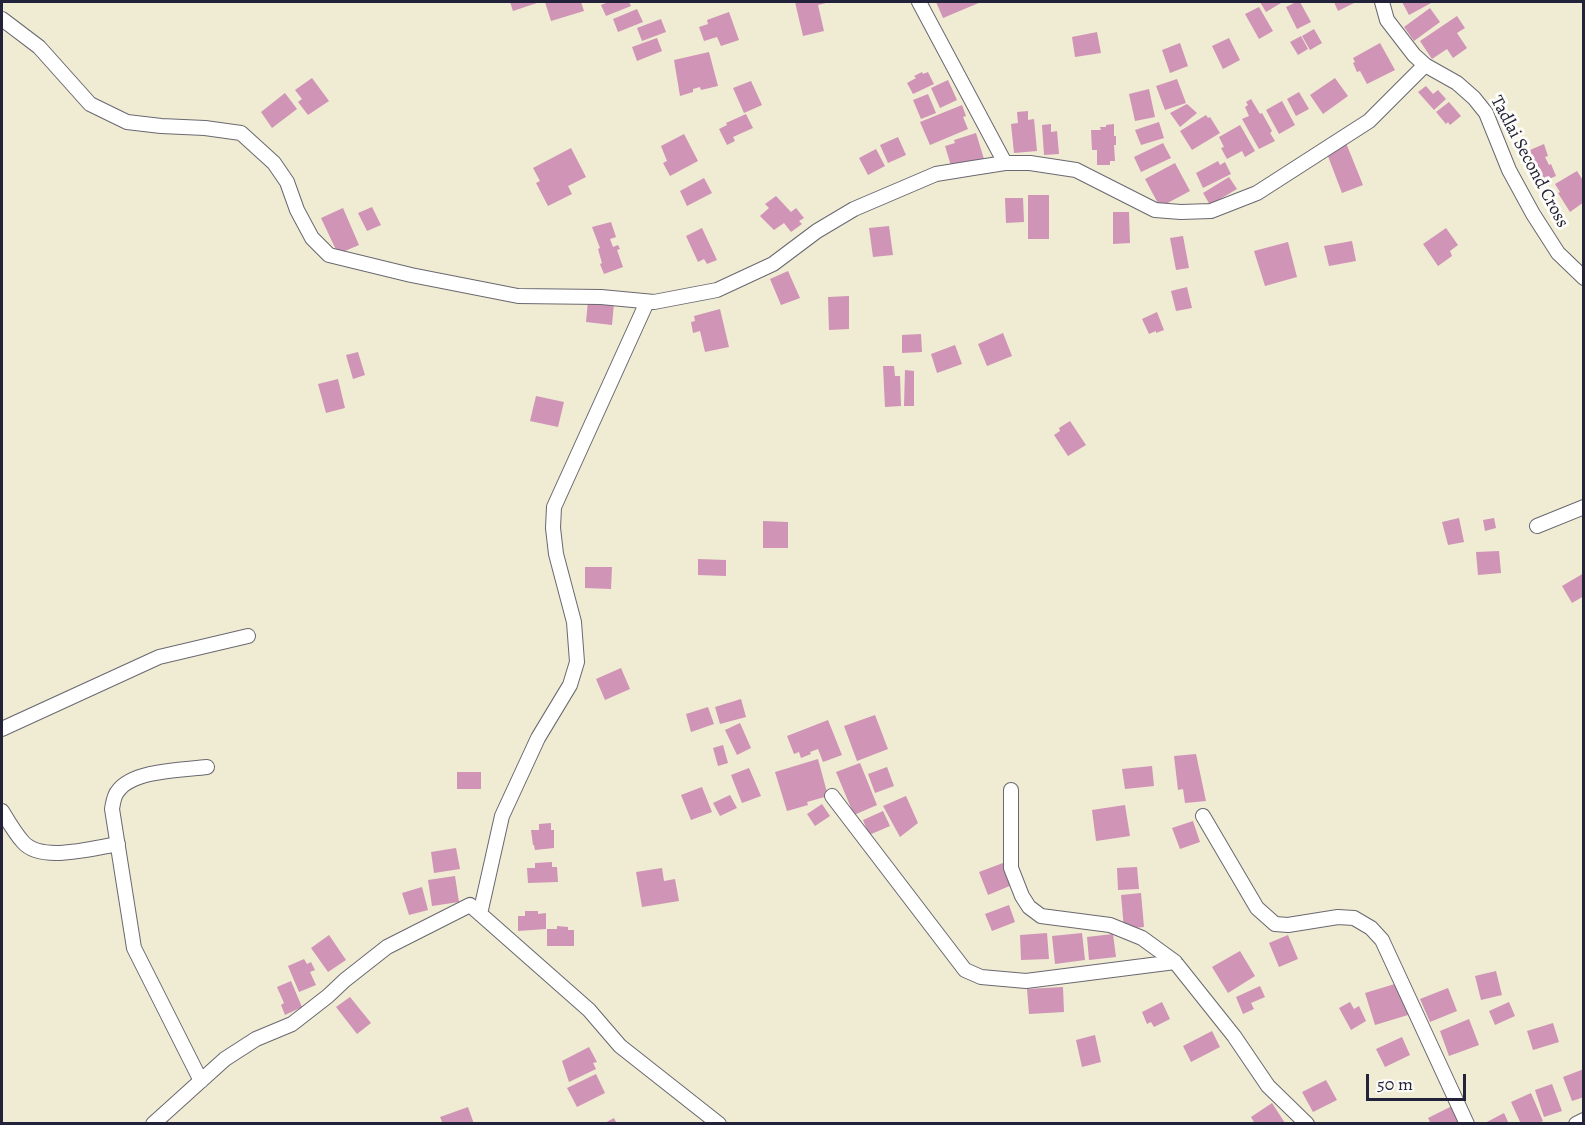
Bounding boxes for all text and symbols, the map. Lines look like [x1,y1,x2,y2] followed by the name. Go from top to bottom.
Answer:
[1485,92,1573,232] street label: Tadlai Second Cross
[1369,1062,1470,1100] scale bar
[1377,1072,1413,1096] text: 50 m

